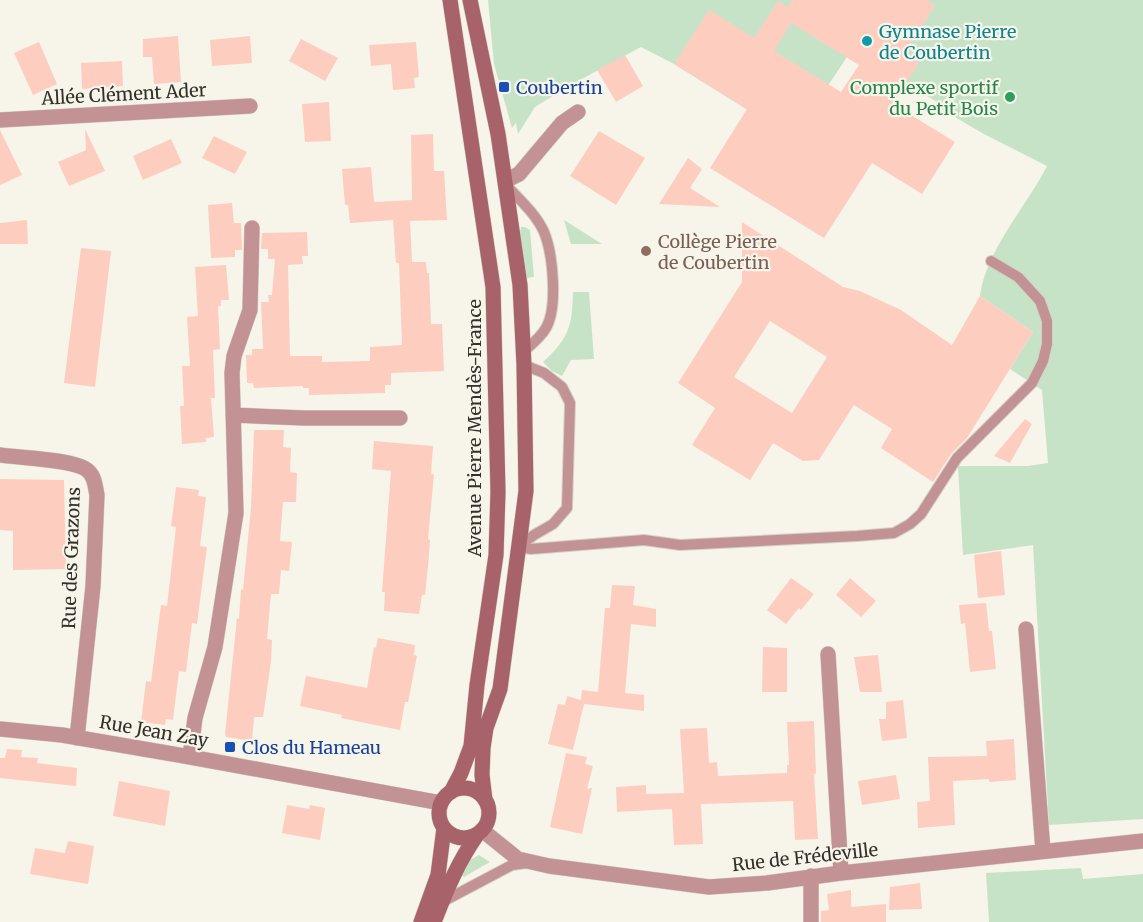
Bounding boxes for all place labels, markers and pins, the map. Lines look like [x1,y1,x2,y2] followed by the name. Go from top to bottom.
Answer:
[879,20,1016,64] place label: Gymnase Pierre de Coubertin
[860,34,874,48] marker: Gymnase Pierre de Coubertin
[516,76,603,99] place label: Coubertin
[850,76,999,120] place label: Complexe sportif du Petit Bois
[497,80,511,94] marker: Coubertin
[1003,90,1017,104] marker: Complexe sportif du Petit Bois
[658,230,777,274] place label: Collège Pierre de Coubertin
[639,244,653,258] marker: Collège Pierre de Coubertin
[242,736,381,759] place label: Clos du Hameau
[223,740,237,754] marker: Clos du Hameau

